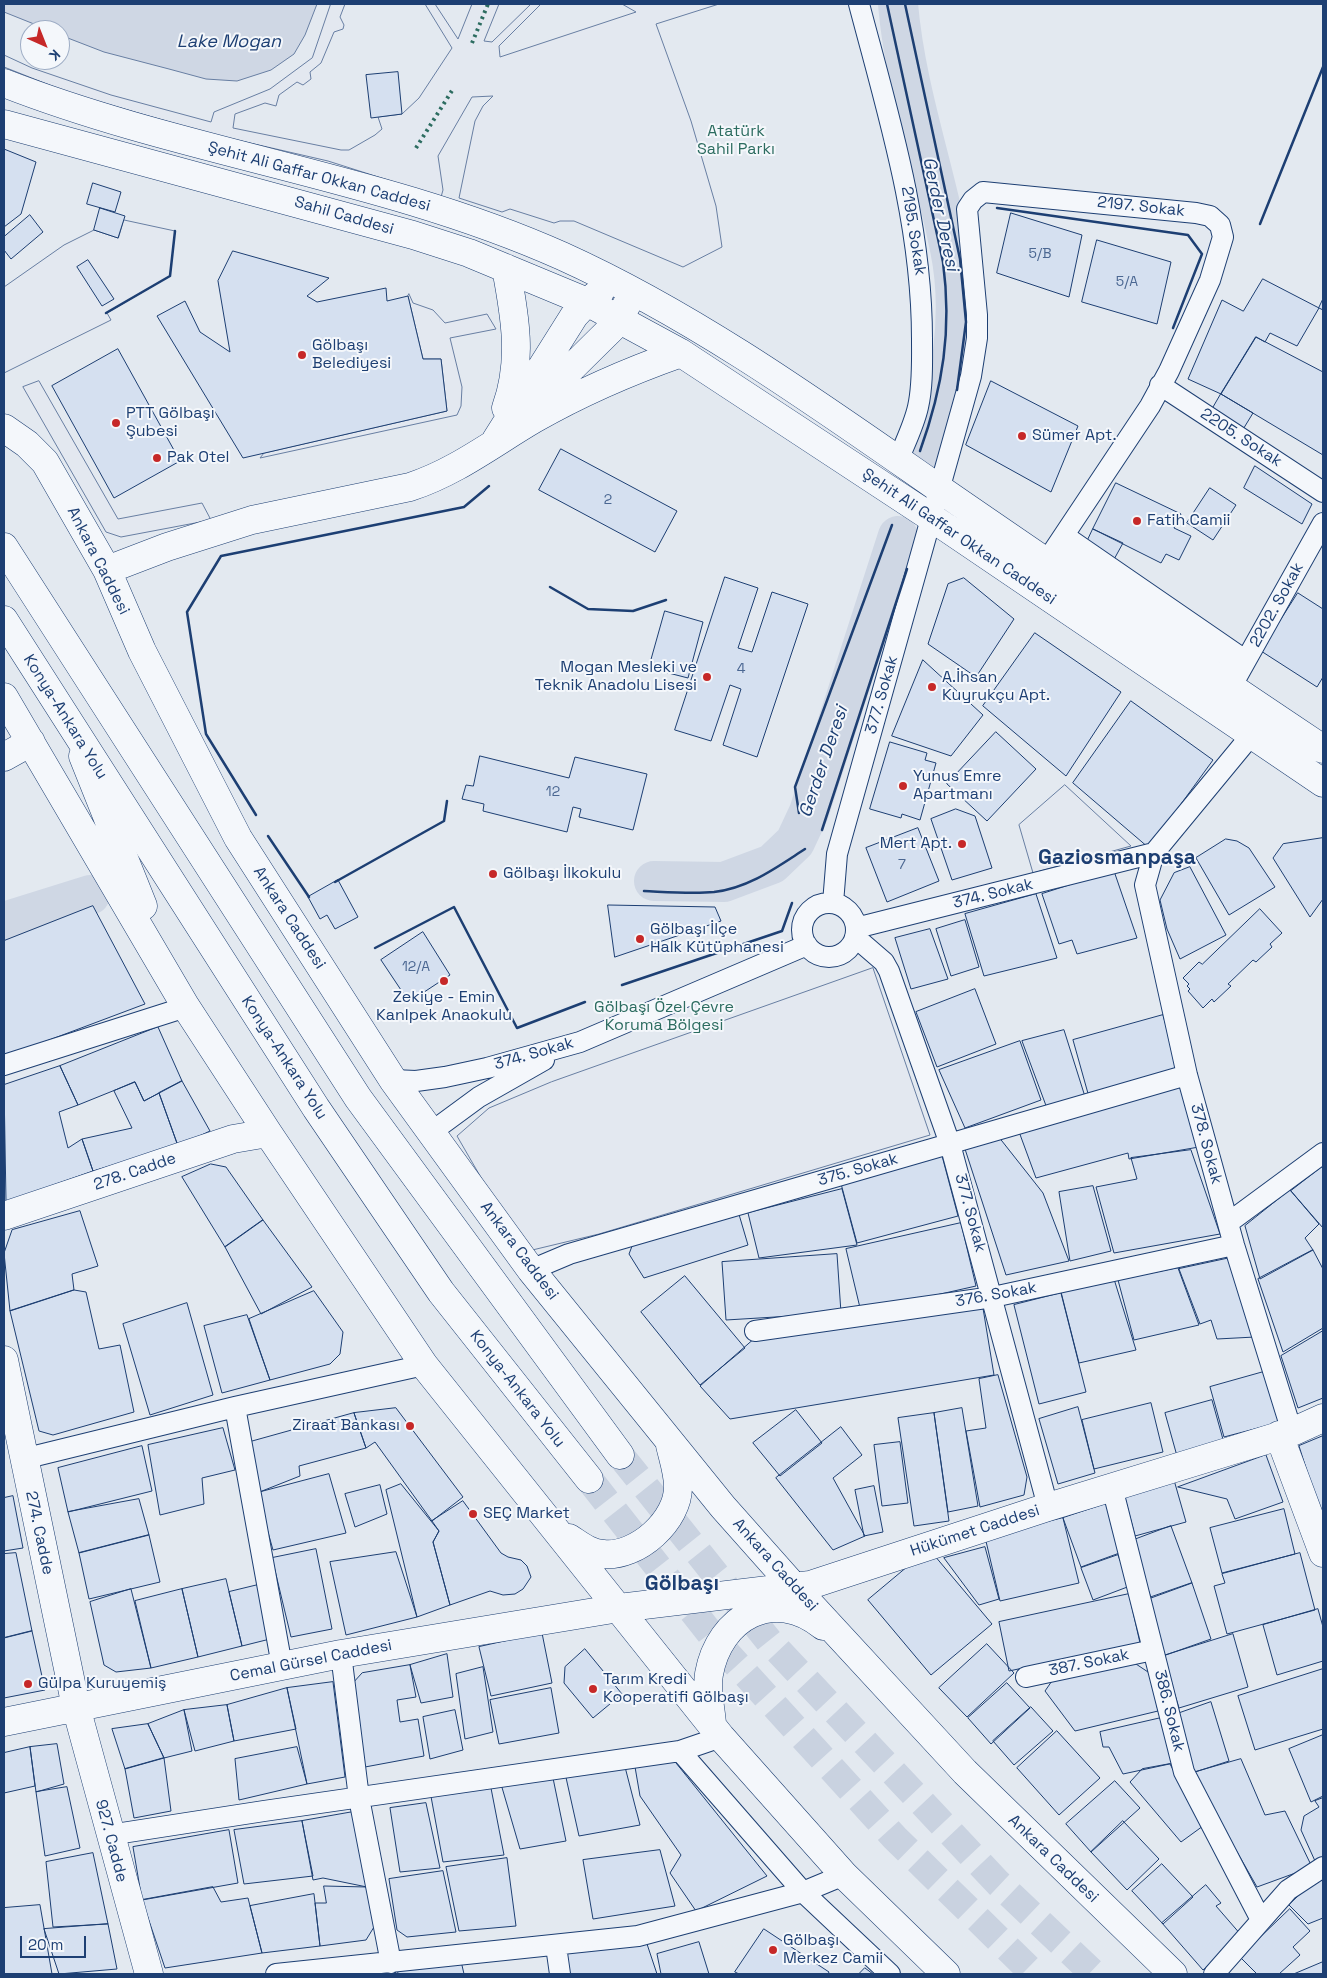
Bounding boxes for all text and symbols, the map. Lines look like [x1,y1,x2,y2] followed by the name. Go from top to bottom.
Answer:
[20,20,70,70] north arrow
[177,31,281,53] water label: Lake Mogan
[45,46,64,65] text: K
[697,122,775,160] park label: Atatürk Sahil Parkı
[206,138,432,216] street label: Şehit Ali Gaffar Okkan Caddesi
[917,155,963,273] water label: Gerder Deresi
[896,185,930,277] street label: 2195. Sokak
[292,193,396,239] street label: Sahil Caddesi
[1096,193,1186,221] street label: 2197. Sokak
[1029,246,1051,262] house number: 5/B
[1116,274,1138,290] house number: 5/A
[312,336,391,374] place label: Gölbaşı Belediyesi
[296,349,308,361] marker: Gölbaşı Belediyesi
[126,404,215,442] place label: PTT Gölbaşı Şubesi
[1197,405,1285,471] street label: 2205. Sokak
[110,417,122,429] marker: PTT Gölbaşı Şubesi
[1032,426,1116,446] place label: Sümer Apt.
[1016,430,1028,442] marker: Sümer Apt.
[167,448,230,468] place label: Pak Otel
[151,452,163,464] marker: Pak Otel
[858,465,1060,609] street label: Şehit Ali Gaffar Okkan Caddesi
[604,492,612,508] house number: 2
[63,504,133,618] street label: Ankara Caddesi
[1147,511,1230,531] place label: Fatih Camii
[1131,515,1143,527] marker: Fatih Camii
[1246,560,1308,650] street label: 2202. Sokak
[19,651,111,783] street label: Konya-Ankara Yolu
[862,654,902,736] street label: 377. Sokak
[535,658,697,696] place label: Mogan Mesleki ve Teknik Anadolu Lisesi
[737,661,745,677] house number: 4
[942,668,1050,706] place label: A.İhsan Kuyrukçu Apt.
[701,671,713,683] marker: Mogan Mesleki ve Teknik Anadolu Lisesi
[926,681,938,693] marker: A.İhsan Kuyrukçu Apt.
[795,704,853,820] water label: Gerder Deresi
[913,767,1001,805] place label: Yunus Emre Apartmanı
[897,780,909,792] marker: Yunus Emre Apartmanı
[546,784,560,800] house number: 12
[880,834,952,854] place label: Mert Apt.
[956,838,968,850] marker: Mert Apt.
[1038,845,1196,871] district label: Gaziosmanpaşa
[898,857,906,873] house number: 7
[249,863,329,973] street label: Ankara Caddesi
[503,864,621,884] place label: Gölbaşı İlkokulu
[487,868,499,880] marker: Gölbaşı İlkokulu
[951,875,1035,913] street label: 374. Sokak
[650,920,784,958] place label: Gölbaşı İlçe Halk Kütüphanesi
[634,933,646,945] marker: Gölbaşı İlçe Halk Kütüphanesi
[402,959,430,975] house number: 12/A
[438,975,450,987] marker: Zekiye - Emin KanIpek Anaokulu
[376,988,512,1026] place label: Zekiye - Emin KanIpek Anaokulu
[237,993,331,1123] street label: Konya-Ankara Yolu
[594,998,734,1036] park label: Gölbaşı Özel Çevre Koruma Bölgesi
[492,1033,576,1075] street label: 374. Sokak
[1186,1102,1226,1186] street label: 378. Sokak
[91,1149,179,1195] street label: 278. Cadde
[816,1149,900,1191] street label: 375. Sokak
[950,1172,990,1254] street label: 377. Sokak
[476,1198,562,1304] street label: Ankara Caddesi
[954,1278,1038,1312] street label: 376. Sokak
[465,1327,569,1451] street label: Konya-Ankara Yolu
[292,1416,400,1436] place label: Ziraat Bankası
[404,1420,416,1432] marker: Ziraat Bankası
[21,1489,57,1577] street label: 274. Cadde
[908,1501,1042,1561] street label: Hükümet Caddesi
[483,1504,570,1524] place label: SEÇ Market
[467,1508,479,1520] marker: SEÇ Market
[728,1515,822,1615] street label: Ankara Caddesi
[645,1571,719,1597] district label: Gölbaşı
[228,1636,394,1686] street label: Cemal Gürsel Caddesi
[1047,1645,1131,1681] street label: 387. Sokak
[1150,1668,1188,1754] street label: 386. Sokak
[603,1670,749,1708] place label: Tarım Kredi Kooperatifi Gölbaşı
[38,1674,166,1694] place label: Gülpa Kuruyemiş
[22,1678,34,1690] marker: Gülpa Kuruyemiş
[587,1683,599,1695] marker: Tarım Kredi Kooperatifi Gölbaşı
[91,1798,131,1884] street label: 927. Cadde
[1004,1811,1102,1907] street label: Ankara Caddesi
[22,1926,89,1958] scale bar
[783,1931,883,1969] place label: Gölbaşı Merkez Camii
[28,1935,63,1954] text: 20 m
[767,1944,779,1956] marker: Gölbaşı Merkez Camii

